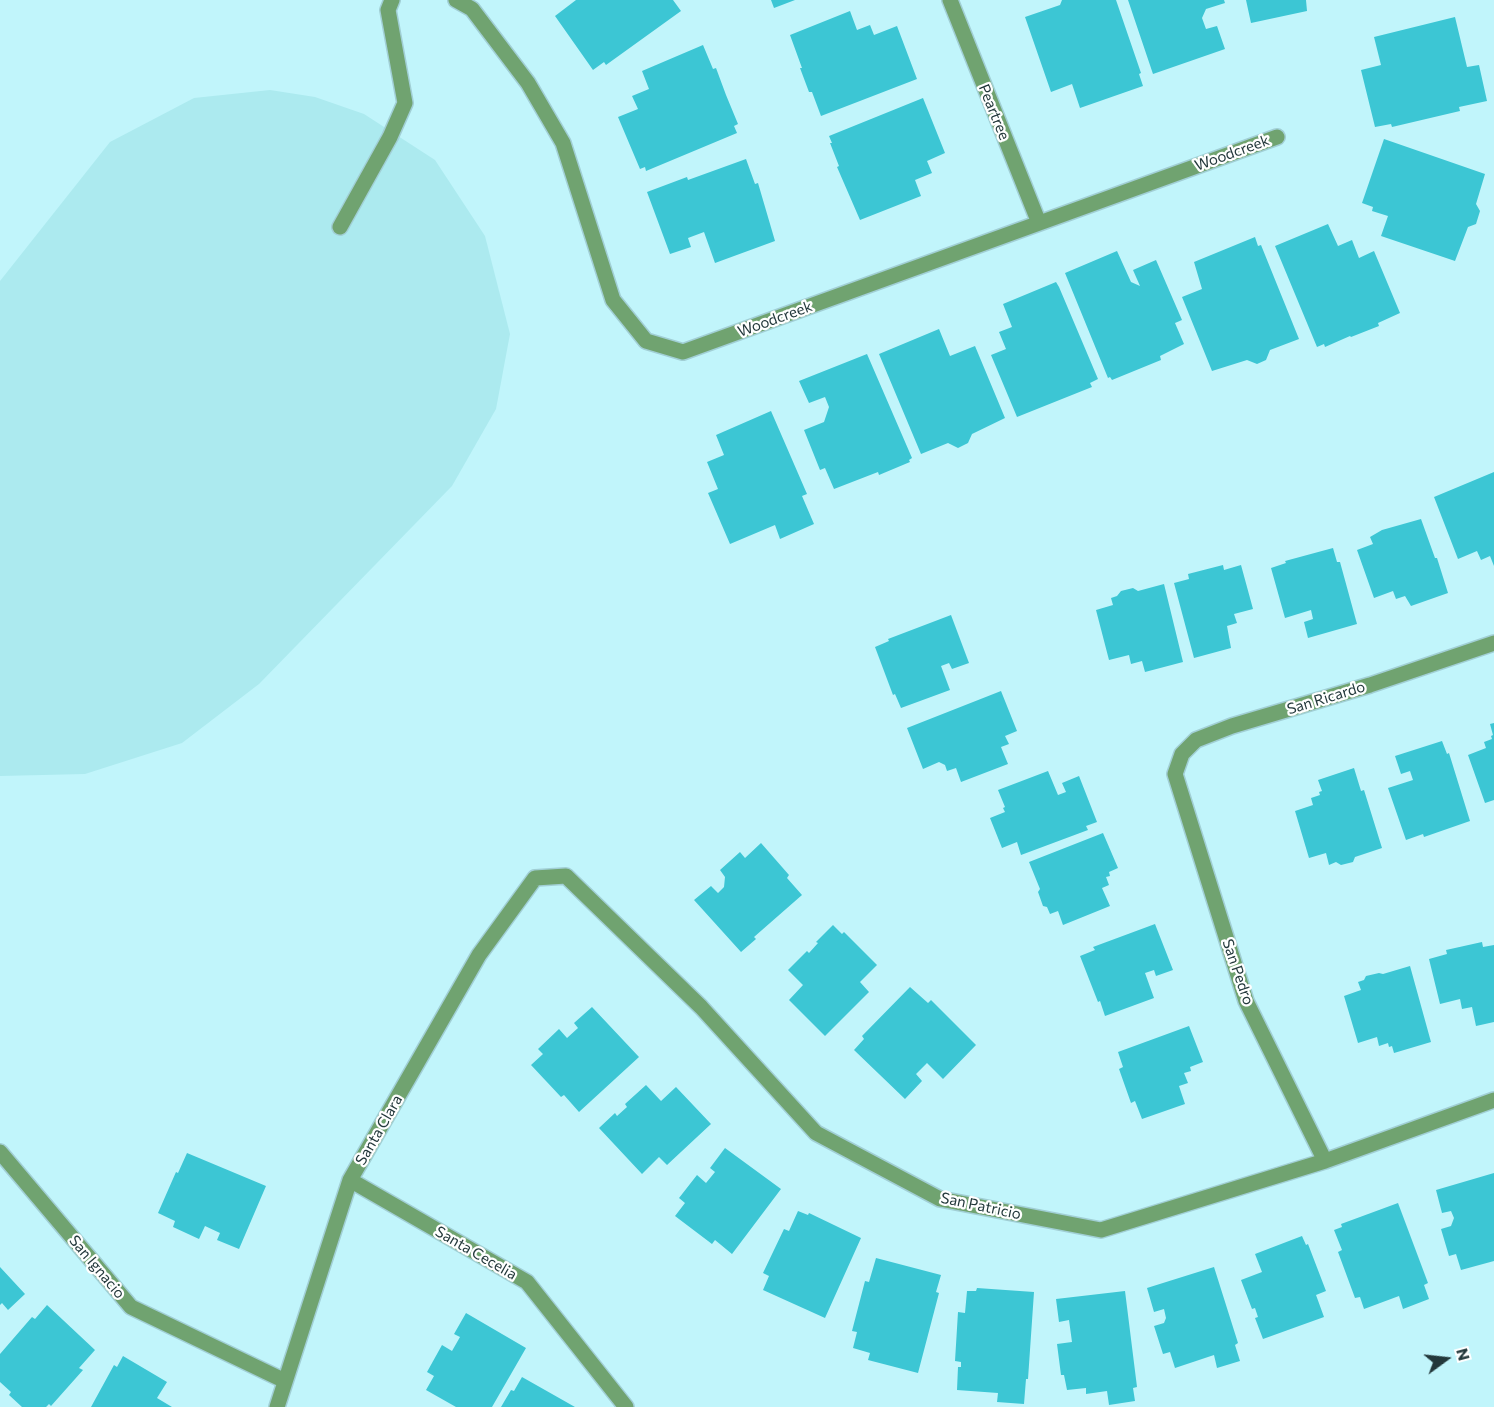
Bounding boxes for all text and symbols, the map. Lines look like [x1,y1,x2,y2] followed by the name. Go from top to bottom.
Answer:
[975,81,1013,143] street label: Peartree
[1192,131,1272,175] street label: Woodcreek
[735,297,815,341] street label: Woodcreek
[1285,678,1367,718] street label: San Ricardo
[1218,937,1258,1007] street label: San Pedro
[352,1092,406,1168] street label: Santa Clara
[939,1189,1023,1223] street label: San Patricio
[432,1222,520,1284] street label: Santa Cecelia
[65,1232,129,1302] street label: San Ignacio
[1416,1329,1476,1389] north arrow
[1453,1346,1475,1362] text: N

